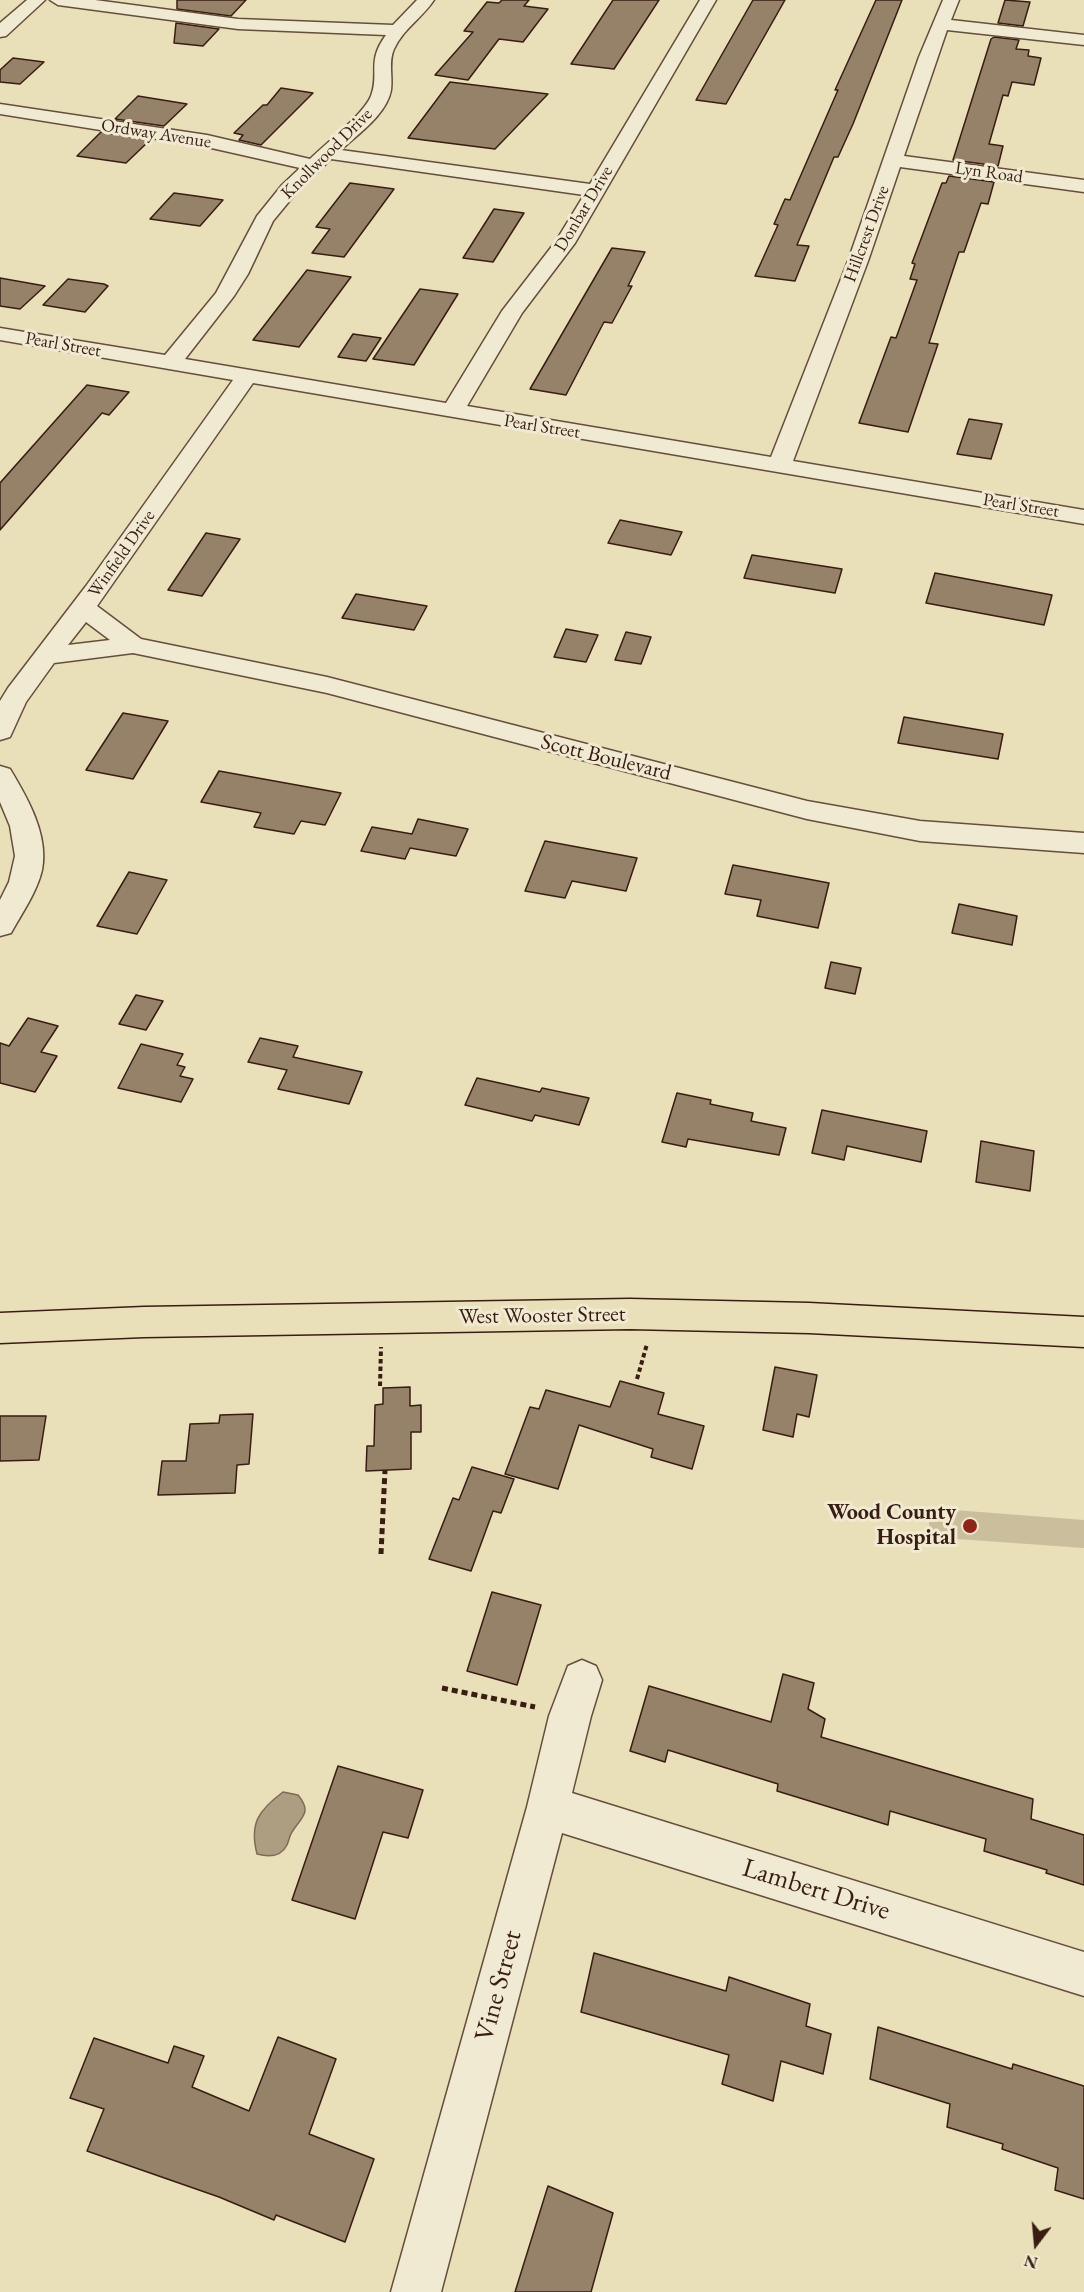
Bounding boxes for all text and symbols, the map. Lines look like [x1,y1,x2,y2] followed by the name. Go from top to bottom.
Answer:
[277,104,377,204] street label: Knollwood Drive
[99,115,213,153] street label: Ordway Avenue
[954,158,1024,188] street label: Lyn Road
[550,162,618,256] street label: Donbar Drive
[840,183,894,285] street label: Hillcrest Drive
[23,328,103,362] street label: Pearl Street
[502,410,582,444] street label: Pearl Street
[981,489,1061,523] street label: Pearl Street
[84,506,160,602] street label: Winfield Drive
[538,729,674,787] street label: Scott Boulevard
[458,1301,626,1331] street label: West Wooster Street
[827,1500,956,1552] place label: Wood County Hospital
[961,1517,979,1535] marker: Wood County Hospital
[738,1852,894,1928] street label: Lambert Drive
[469,1927,529,2045] street label: Vine Street
[1006,2214,1066,2274] north arrow
[1022,2250,1040,2274] text: N

